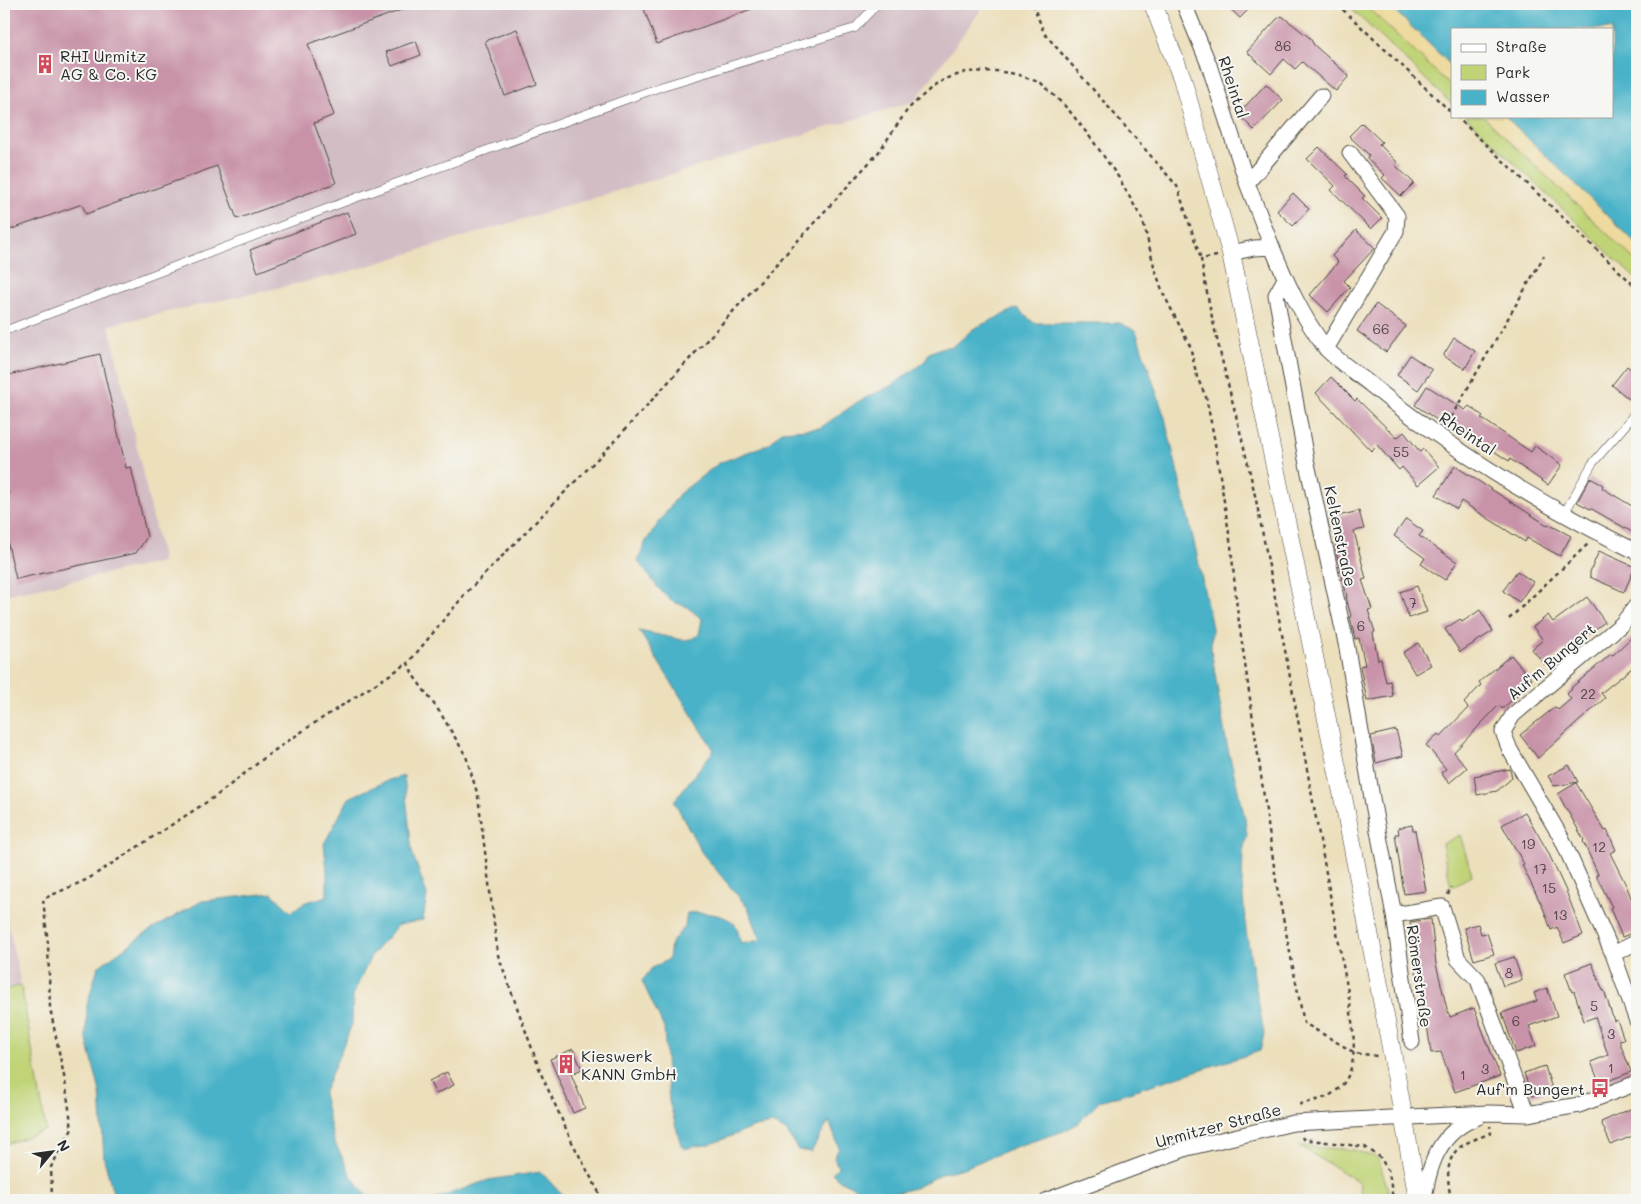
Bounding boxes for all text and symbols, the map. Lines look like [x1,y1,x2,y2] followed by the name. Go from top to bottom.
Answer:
[1451,28,1614,118] legend
[1275,36,1291,55] house number: 86
[1496,36,1547,56] text: Straße
[60,45,157,84] place label: RHI Urmitz AG & Co. KG
[34,53,56,75] building icon: RHI Urmitz AG & Co. KG
[1214,53,1254,121] street label: Rheintal
[1496,62,1530,82] text: Park
[1496,86,1550,106] text: Wasser
[1373,319,1389,338] house number: 66
[1436,406,1500,460] street label: Rheintal
[1393,442,1409,461] house number: 55
[1320,484,1362,588] street label: Keltenstraße
[1409,593,1417,612] house number: 7
[1357,616,1365,635] house number: 6
[1502,618,1600,704] street label: Auf'm Bungert
[1580,684,1596,703] house number: 22
[1521,834,1535,853] house number: 19
[1592,837,1606,856] house number: 12
[1533,859,1547,878] house number: 17
[1542,878,1556,897] house number: 15
[1553,905,1567,924] house number: 13
[1402,923,1438,1029] street label: Römerstraße
[1505,963,1513,982] house number: 8
[1590,996,1598,1015] house number: 5
[1512,1011,1520,1030] house number: 6
[1607,1024,1615,1043] house number: 3
[581,1045,677,1084] place label: Kieswerk KANN GmbH
[555,1053,577,1075] building icon: Kieswerk KANN GmbH
[1608,1058,1614,1077] house number: 1
[1481,1059,1489,1078] house number: 3
[1460,1065,1466,1084] house number: 1
[1589,1077,1611,1099] bus stop icon: Auf'm Bungert
[1476,1078,1585,1099] place label: Auf'm Bungert
[1153,1098,1283,1152] street label: Urmitzer Straße
[28,1126,78,1176] north arrow
[53,1136,75,1155] text: N

